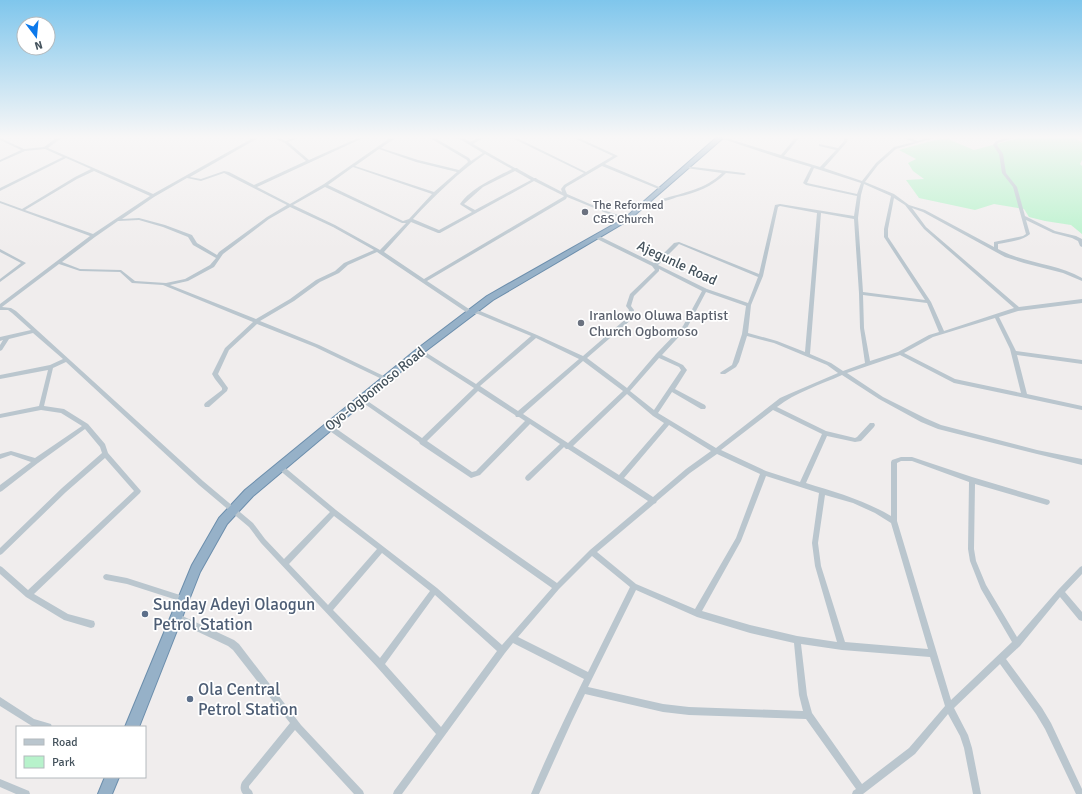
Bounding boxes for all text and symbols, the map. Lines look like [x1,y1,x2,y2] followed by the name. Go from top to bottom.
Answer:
[16,16,56,56] north arrow
[33,38,44,52] text: N
[593,198,664,227] place label: The Reformed C&S Church
[580,207,590,217] marker: The Reformed C&S Church
[634,237,720,289] street label: Ajegunle Road
[589,307,728,340] place label: Iranlowo Oluwa Baptist Church Ogbomoso
[576,318,586,328] marker: Iranlowo Oluwa Baptist Church Ogbomoso
[321,343,429,435] street label: Oyo-Ogbomoso Road
[153,594,315,635] place label: Sunday Adeyi Olaogun Petrol Station
[140,609,150,619] marker: Sunday Adeyi Olaogun Petrol Station
[198,679,298,720] place label: Ola Central Petrol Station
[185,694,195,704] marker: Ola Central Petrol Station
[16,726,146,778] legend
[52,735,78,750] text: Road
[52,755,75,770] text: Park

